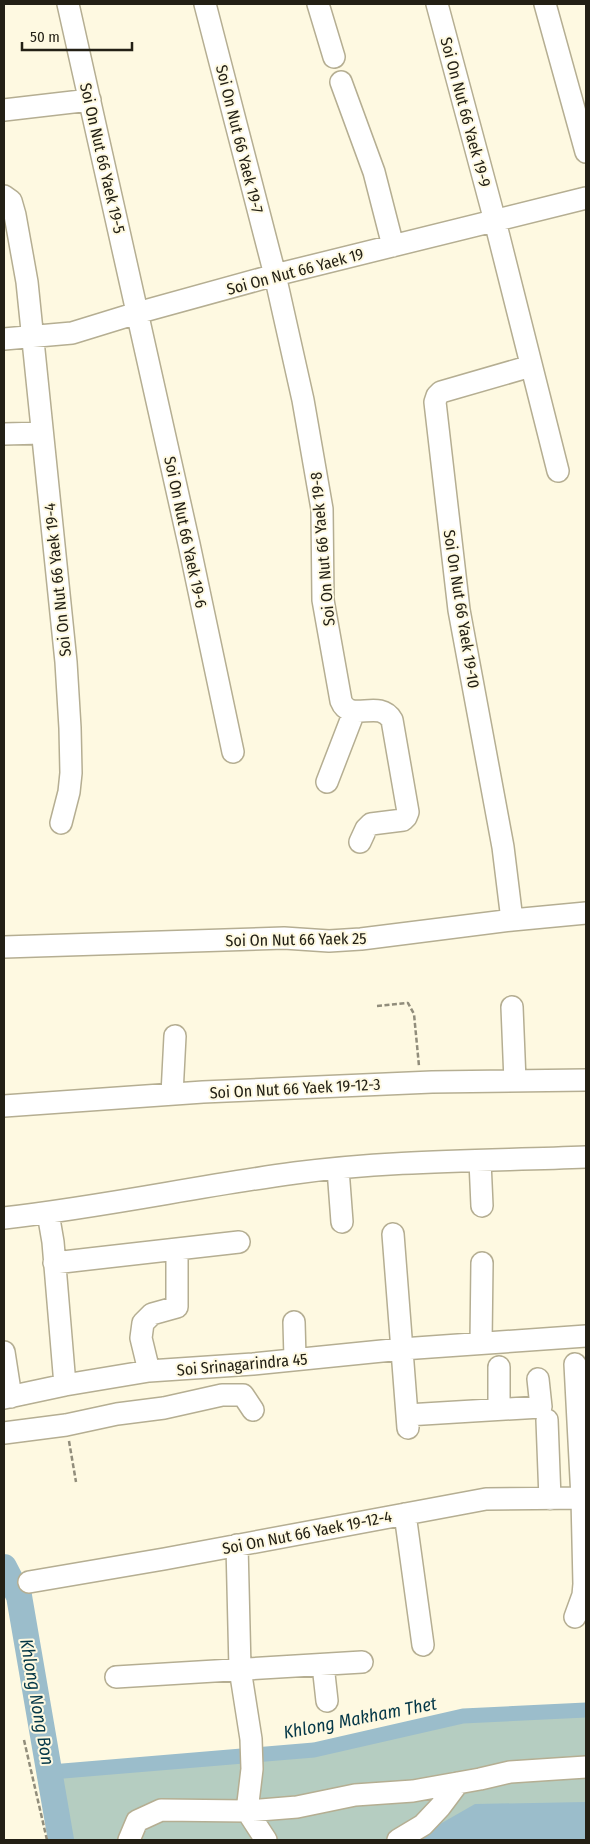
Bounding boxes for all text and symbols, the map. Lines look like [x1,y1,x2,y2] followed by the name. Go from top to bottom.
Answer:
[22,20,132,52] scale bar
[30,28,60,46] text: 50 m
[436,35,495,189] street label: Soi On Nut 66 Yaek 19-9
[212,63,267,216] street label: Soi On Nut 66 Yaek 19-7
[76,81,129,235] street label: Soi On Nut 66 Yaek 19-5
[225,244,366,299] street label: Soi On Nut 66 Yaek 19
[160,455,211,610] street label: Soi On Nut 66 Yaek 19-6
[306,471,339,627] street label: Soi On Nut 66 Yaek 19-8
[40,502,75,658] street label: Soi On Nut 66 Yaek 19-4
[440,529,483,690] street label: Soi On Nut 66 Yaek 19-10
[225,929,367,950] street label: Soi On Nut 66 Yaek 25
[209,1075,381,1102] street label: Soi On Nut 66 Yaek 19-12-3
[176,1349,308,1380] street label: Soi Srinagarindra 45
[221,1507,394,1558] street label: Soi On Nut 66 Yaek 19-12-4
[15,1637,59,1767] water label: Khlong Nong Bon
[281,1692,439,1744] water label: Khlong Makham Thet

